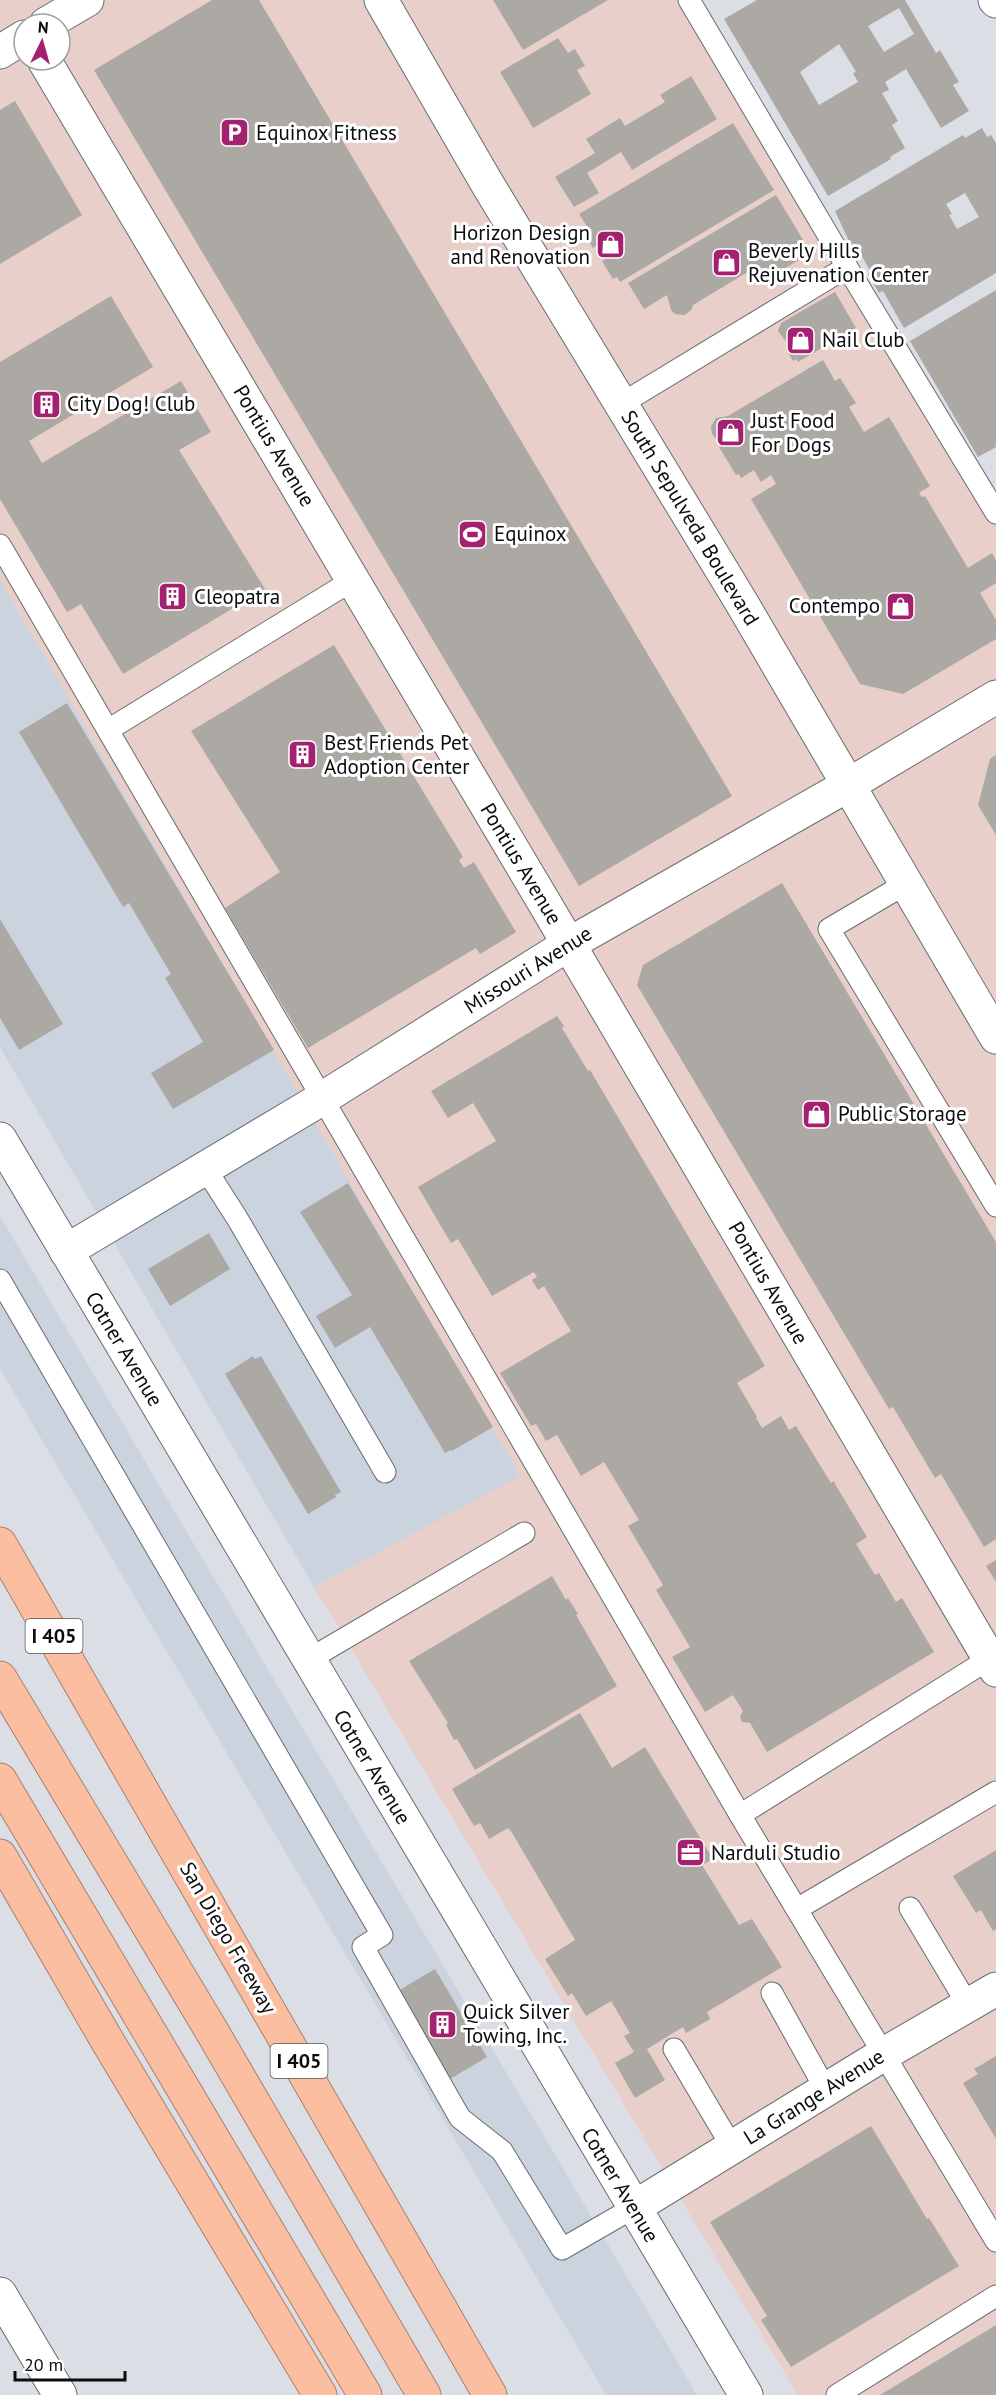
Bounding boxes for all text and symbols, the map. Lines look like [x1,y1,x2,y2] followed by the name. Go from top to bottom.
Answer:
[12,12,72,72] north arrow
[37,17,49,37] text: N
[219,117,251,149] parking icon: Equinox Fitness
[256,119,397,146] place label: Equinox Fitness
[451,219,590,270] place label: Horizon Design and Renovation
[595,229,627,261] shop icon: Horizon Design and Renovation
[748,237,929,288] place label: Beverly Hills Rejuvenation Center
[711,247,743,279] shop icon: Beverly Hills Rejuvenation Center
[785,324,817,356] shop icon: Nail Club
[822,326,905,353] place label: Nail Club
[228,380,321,511] street label: Pontius Avenue
[30,388,62,420] building icon: City Dog! Club
[67,390,195,417] place label: City Dog! Club
[615,405,766,630] street label: South Sepulveda Boulevard
[750,407,835,458] place label: Just Food For Dogs
[714,417,746,449] shop icon: Just Food For Dogs
[457,518,489,550] sports icon: Equinox
[494,520,567,547] place label: Equinox
[157,581,189,613] building icon: Cleopatra
[194,583,280,610] place label: Cleopatra
[885,590,917,622] shop icon: Contempo
[789,592,880,619] place label: Contempo
[324,729,469,780] place label: Best Friends Pet Adoption Center
[287,739,319,771] building icon: Best Friends Pet Adoption Center
[475,798,568,929] street label: Pontius Avenue
[459,919,597,1020] street label: Missouri Avenue
[801,1098,833,1130] shop icon: Public Storage
[838,1100,967,1127] place label: Public Storage
[722,1217,814,1349] street label: Pontius Avenue
[80,1286,169,1411] street label: Cotner Avenue
[26,1619,82,1653] road number: I 405
[328,1704,417,1829] street label: Cotner Avenue
[674,1837,706,1869] office icon: Narduli Studio
[711,1839,840,1866] place label: Narduli Studio
[174,1857,283,2019] street label: San Diego Freeway
[463,1998,569,2049] place label: Quick Silver Towing, Inc.
[426,2008,458,2040] building icon: Quick Silver Towing, Inc.
[738,2043,889,2151] street label: La Grange Avenue
[270,2044,328,2078] road number: I 405
[576,2122,665,2247] street label: Cotner Avenue
[15,2344,124,2382] scale bar
[24,2353,63,2376] text: 20 m

